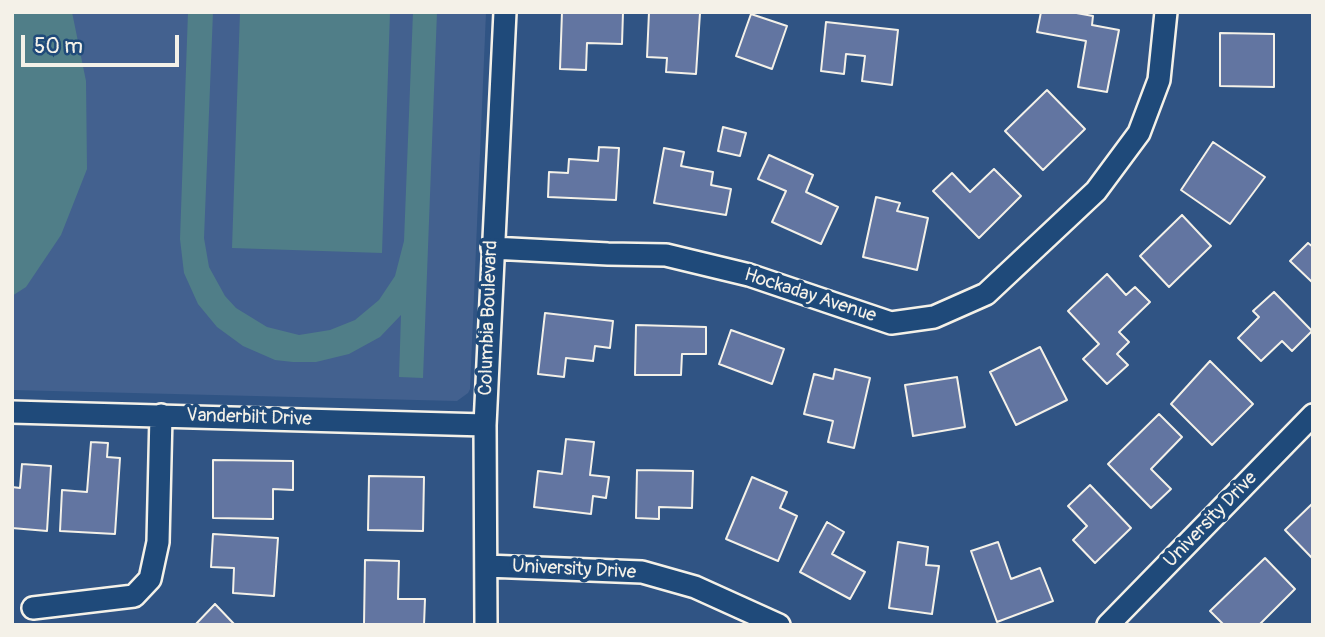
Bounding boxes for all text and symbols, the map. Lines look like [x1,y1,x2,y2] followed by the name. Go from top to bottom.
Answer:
[24,21,182,65] scale bar
[34,33,83,60] text: 50 m
[475,240,503,396] street label: Columbia Boulevard
[741,264,879,328] street label: Hockaday Avenue
[186,404,312,432] street label: Vanderbilt Drive
[1160,467,1262,573] street label: University Drive
[511,555,637,585] street label: University Drive

